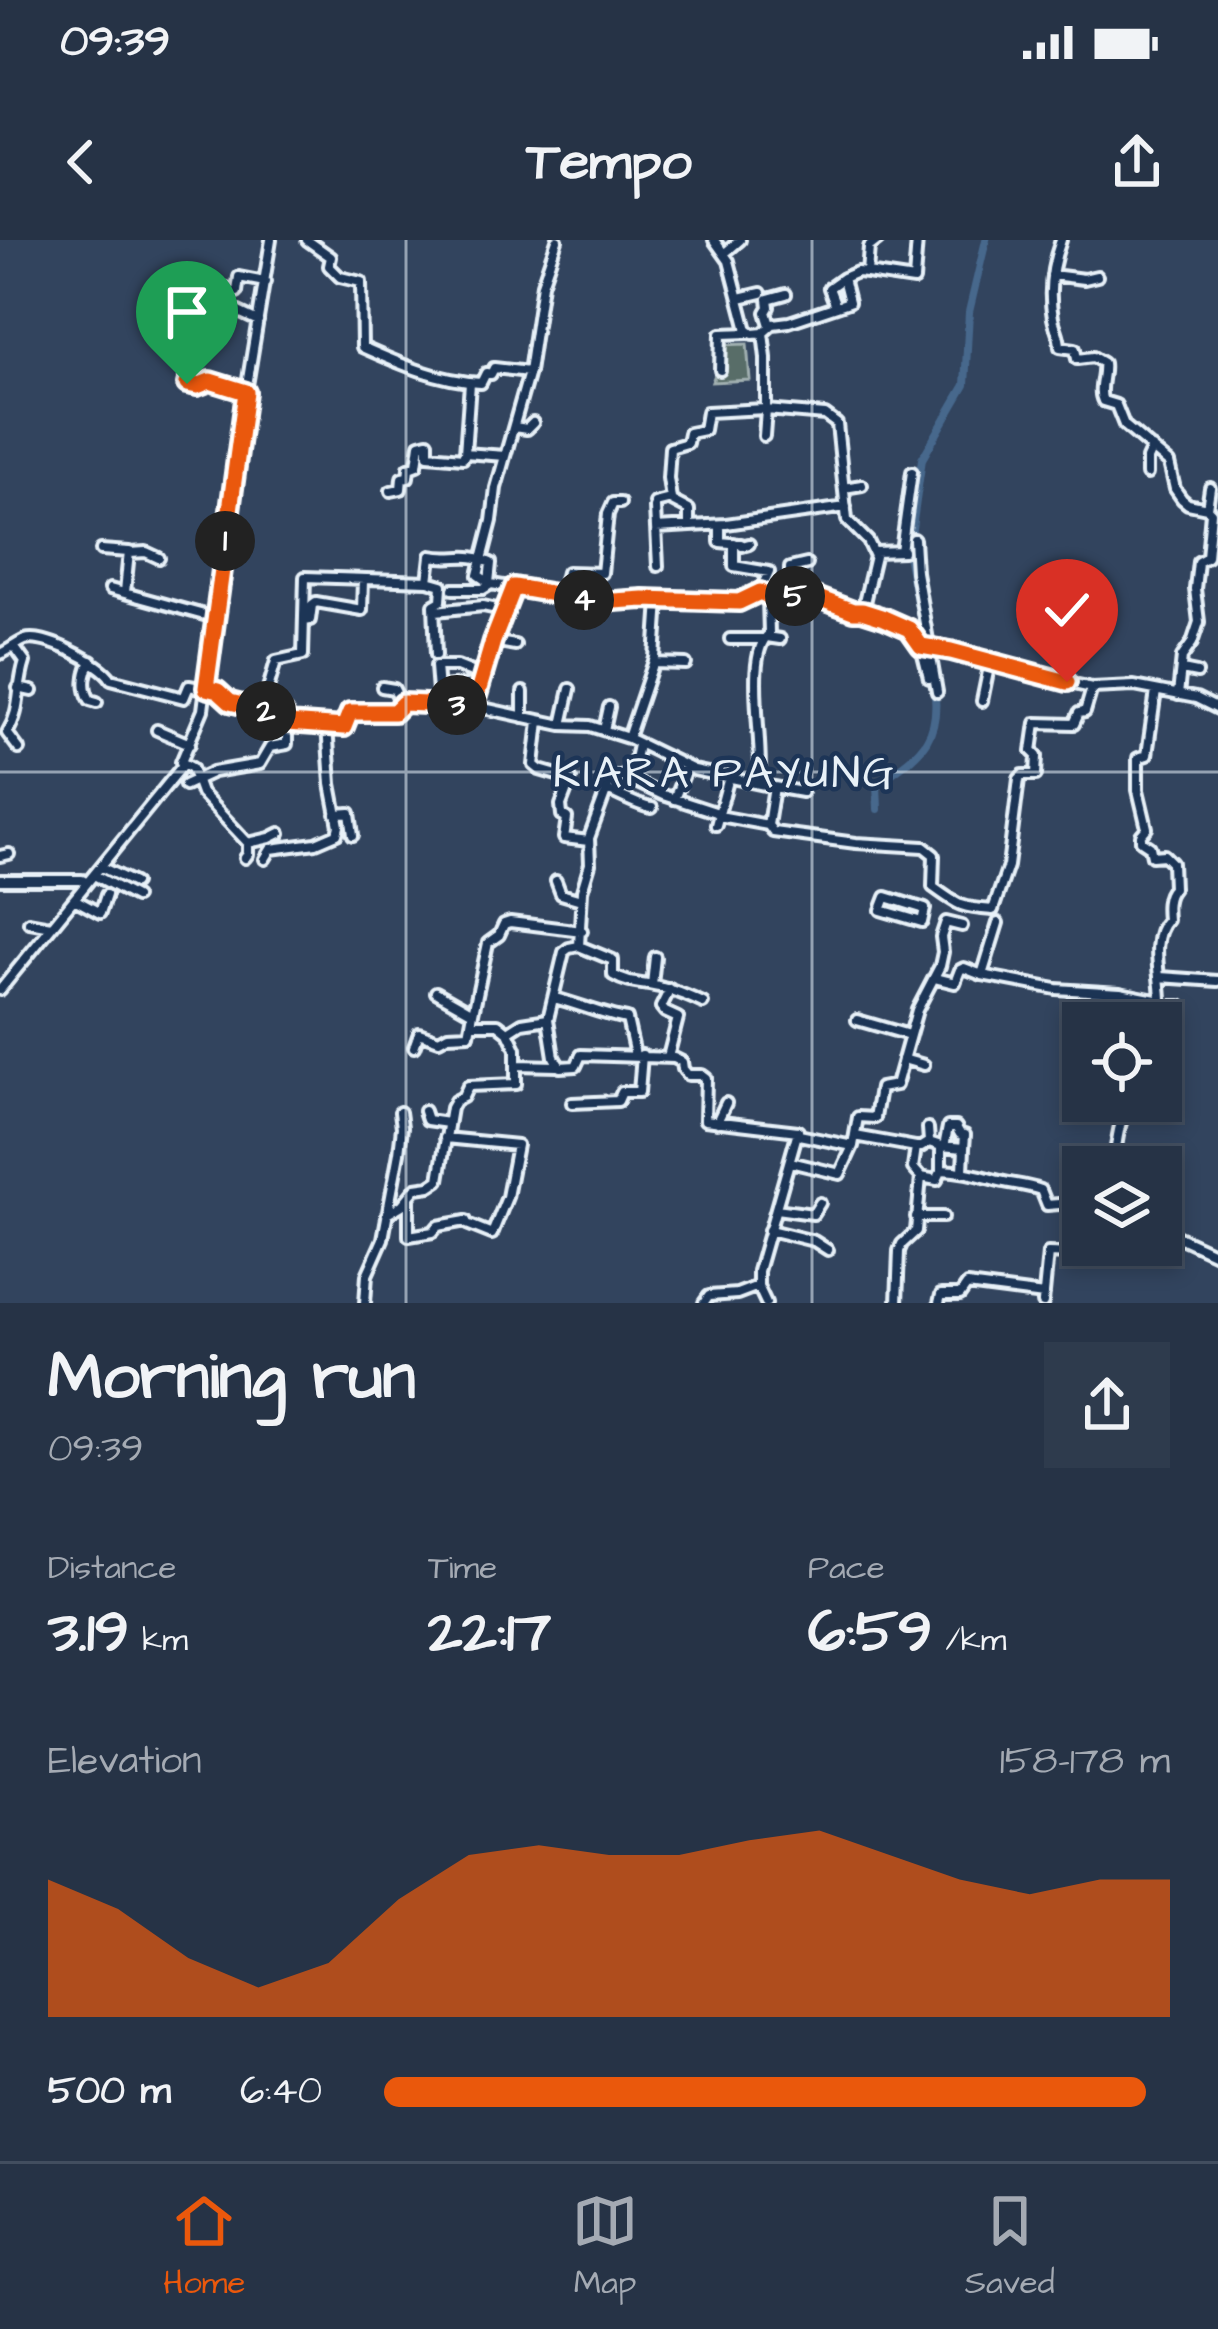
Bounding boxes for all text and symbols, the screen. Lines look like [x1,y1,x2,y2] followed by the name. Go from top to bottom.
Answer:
[60,11,170,73] text: 09:39
[526,125,692,200] text: Tempo
[48,129,114,195] icon: back
[1104,129,1170,195] icon: share
[136,261,238,384] pin
[154,279,220,345] icon: arrive
[195,511,255,571] pin: 1
[223,518,227,564] text: 1
[1016,559,1118,682] pin
[765,566,825,626] pin: 5
[554,570,614,630] pin: 4
[783,573,807,619] text: 5
[573,577,595,623] text: 4
[1034,577,1100,643] icon: check
[427,675,487,735] pin: 3
[236,681,296,741] pin: 2
[449,682,465,728] text: 3
[257,688,275,734] text: 2
[553,743,897,805] district label: KIARA PAYUNG
[1062,1002,1182,1266] map controls
[1062,1002,1182,1122] button: locate
[1062,1146,1182,1266] button: layers
[48,1332,416,1424] text: Morning run
[1044,1342,1170,1468] button: share
[48,1423,143,1477] text: 09:39
[48,1545,176,1591] text: Distance
[428,1545,497,1591] text: Time
[808,1545,885,1591] text: Pace
[48,1591,129,1674] text: 3.19
[428,1591,551,1674] text: 22:17
[808,1591,932,1674] text: 6:59
[129,1617,188,1663] text: km
[932,1617,1006,1663] text: /km
[48,1735,202,1789] text: Elevation
[1000,1735,1170,1789] text: 158–178 m
[48,2065,171,2119] text: 500 m
[240,2065,322,2119] text: 6:40
[163,2188,245,2306] tab: Home
[572,2188,638,2306] tab: Map
[965,2188,1055,2306] tab: Saved

